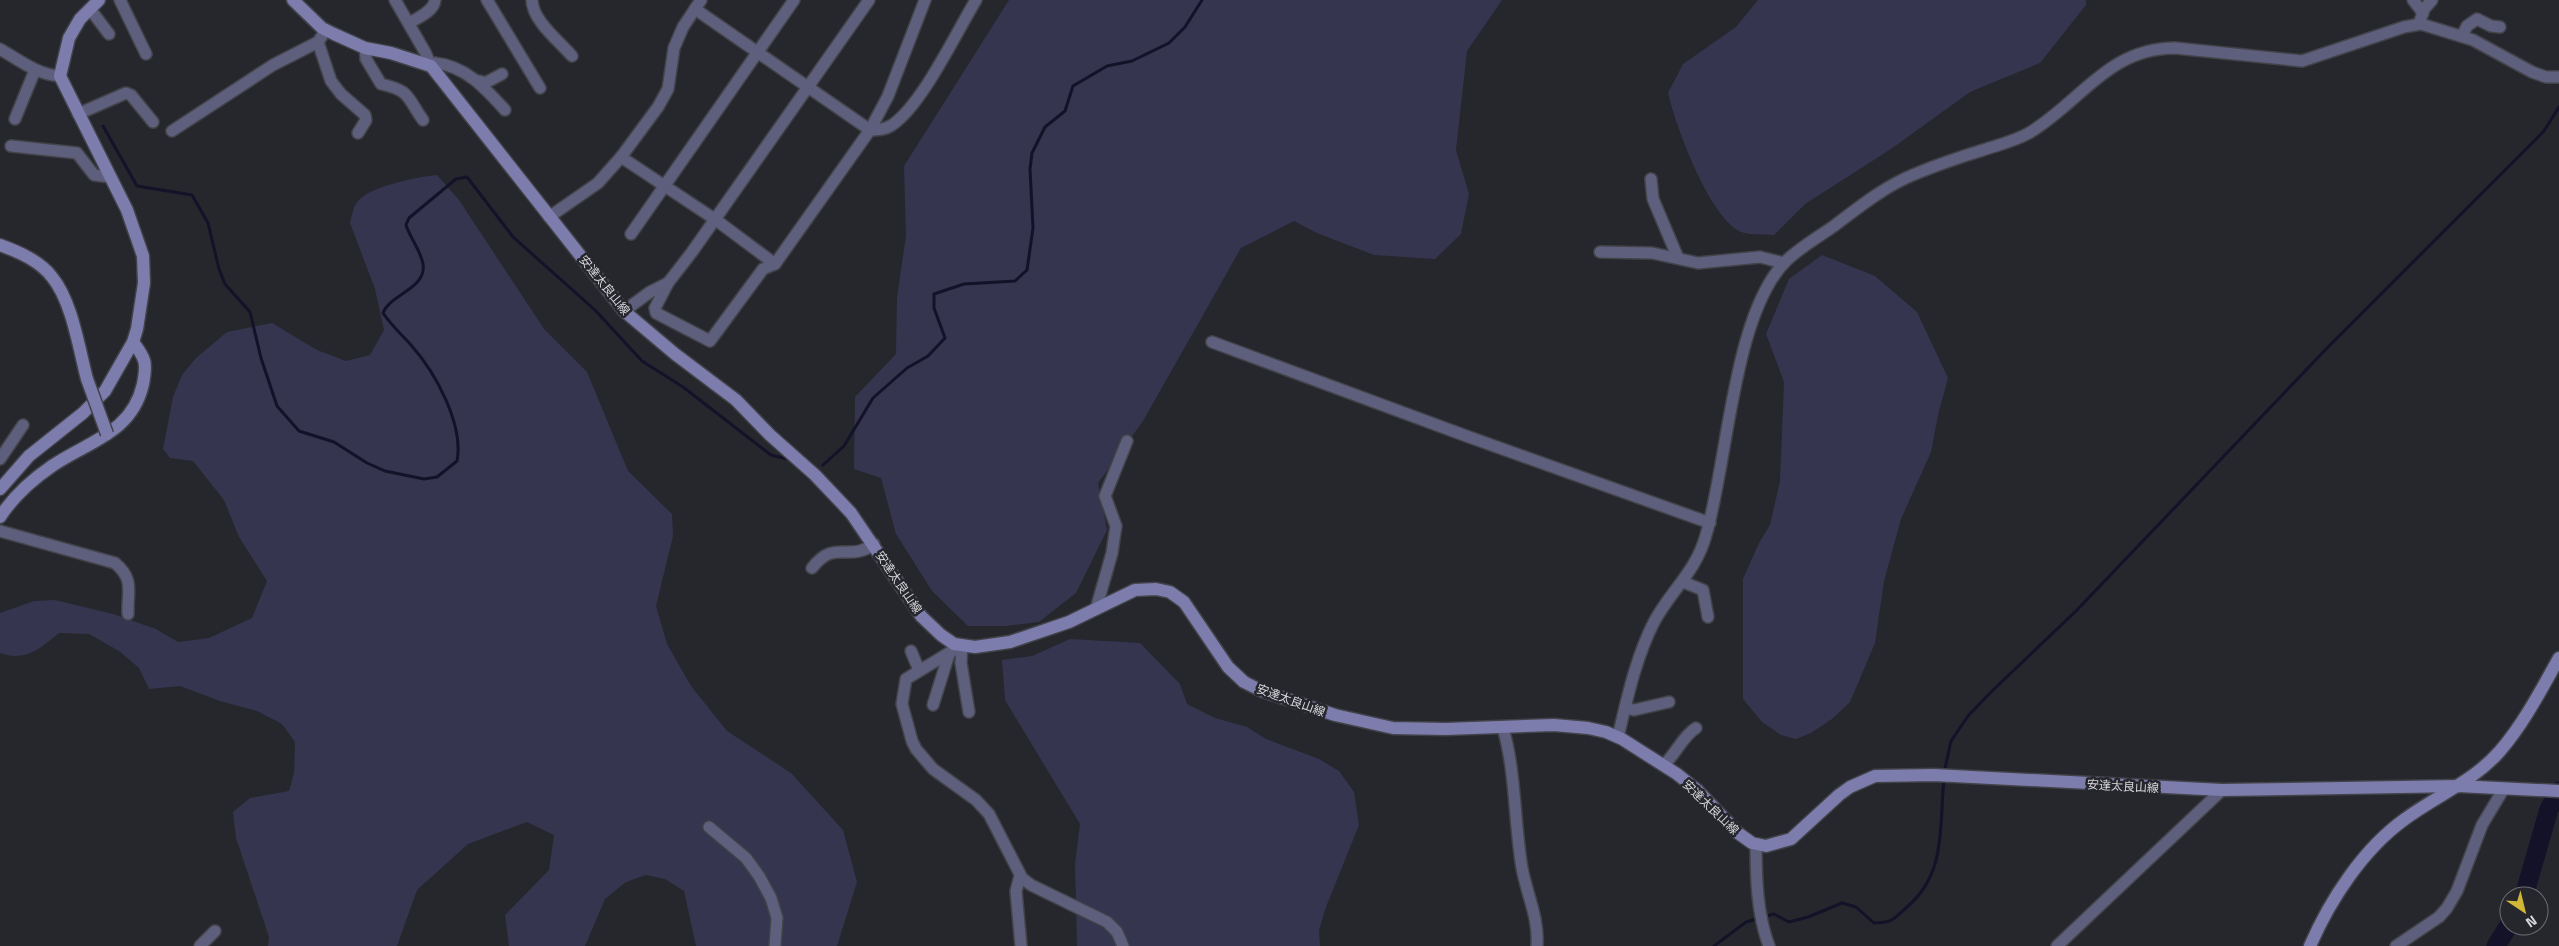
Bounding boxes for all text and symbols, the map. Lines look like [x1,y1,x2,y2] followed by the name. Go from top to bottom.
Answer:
[575,251,635,319] street label: 安達太良山線
[871,547,927,617] street label: 安達太良山線
[1254,679,1328,721] street label: 安達太良山線
[1678,775,1744,839] street label: 安達太良山線
[2087,775,2159,797] street label: 安達太良山線
[2499,886,2549,936] north arrow
[2522,911,2542,933] text: N

